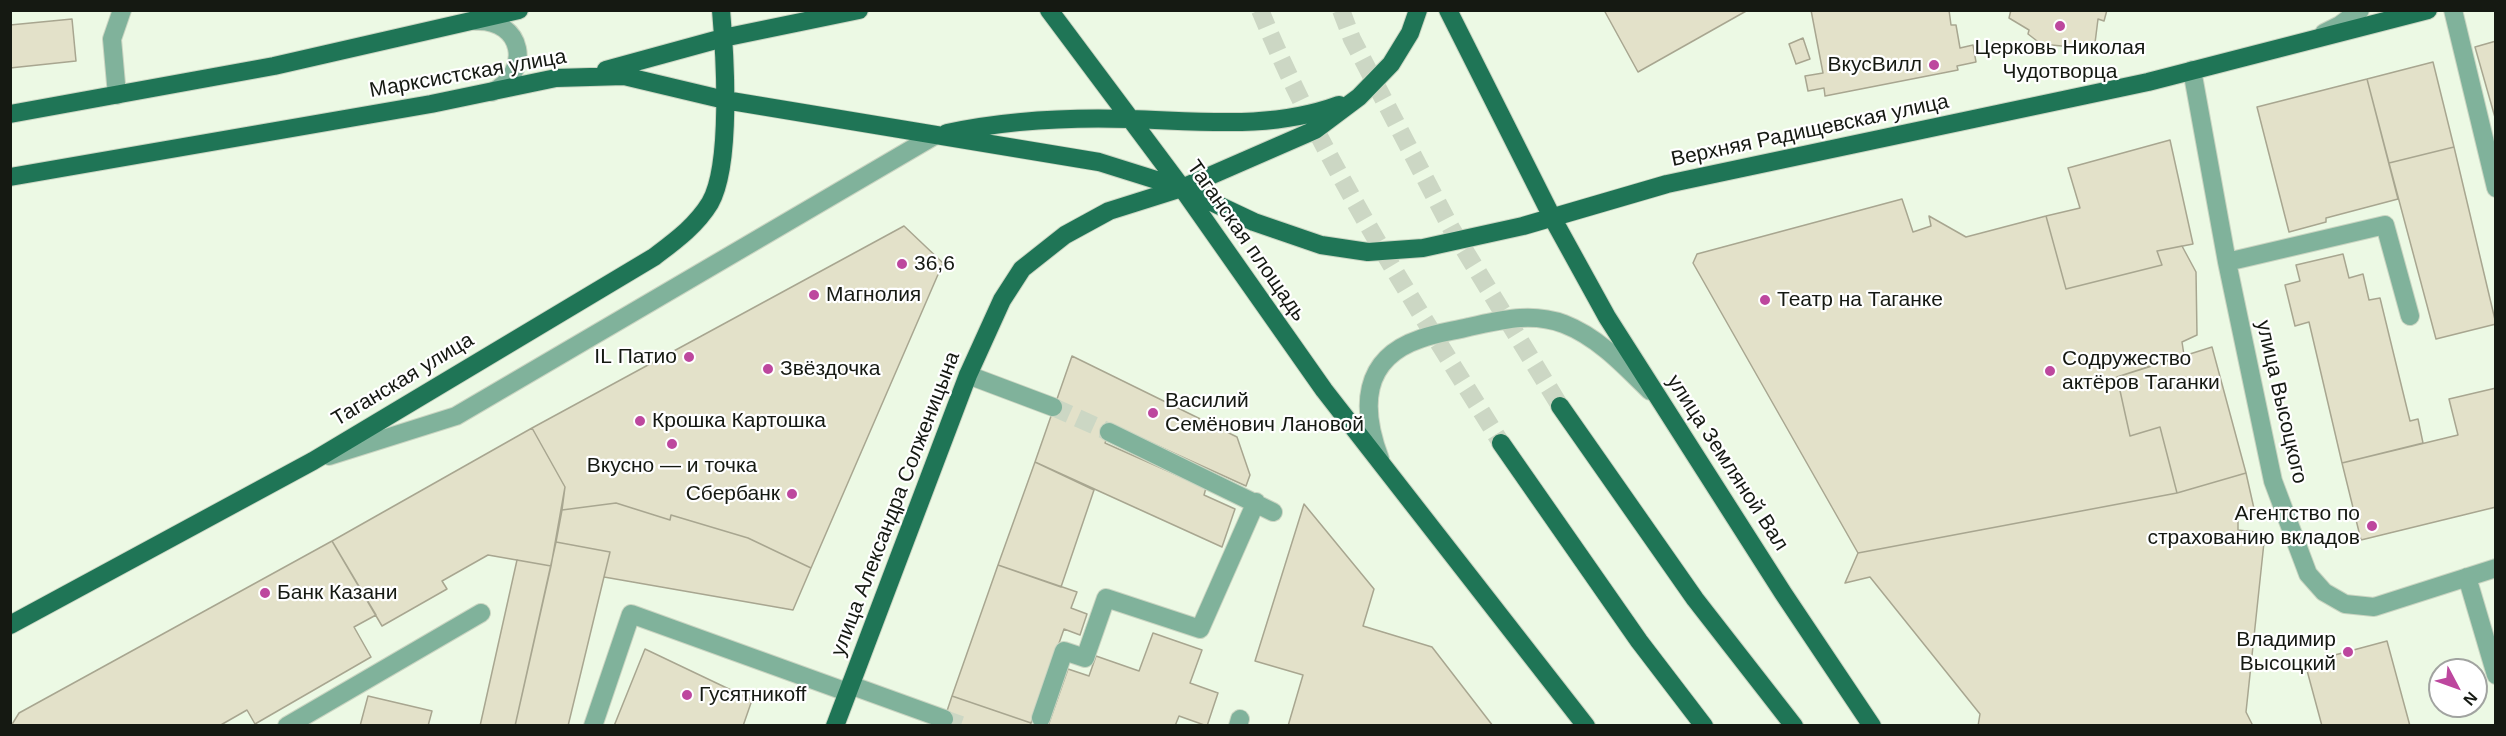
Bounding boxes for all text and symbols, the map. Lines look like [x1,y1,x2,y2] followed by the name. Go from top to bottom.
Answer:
[2053,19,2067,33] marker: Церковь Николая Чудотворца
[1975,35,2145,85] place label: Церковь Николая Чудотворца
[368,44,568,104] street label: Марксистская улица
[1828,52,1922,78] place label: ВкусВилл
[1927,58,1941,72] marker: ВкусВилл
[1669,89,1951,173] street label: Верхняя Радищевская улица
[1181,156,1311,326] street label: Таганская площадь
[914,251,955,277] place label: 36,6
[895,257,909,271] marker: 36,6
[826,282,921,308] place label: Магнолия
[1777,287,1943,313] place label: Театр на Таганке
[807,288,821,302] marker: Магнолия
[1758,293,1772,307] marker: Театр на Таганке
[2250,318,2312,486] street label: улица Высоцкого
[328,328,478,432] street label: Таганская улица
[594,344,677,370] place label: IL Патио
[2062,346,2220,396] place label: Содружество актёров Таганки
[826,348,966,660] street label: улица Александра Солженицына
[682,350,696,364] marker: IL Патио
[780,356,880,382] place label: Звёздочка
[761,362,775,376] marker: Звёздочка
[2043,364,2057,378] marker: Содружество актёров Таганки
[1661,370,1793,556] street label: улица Земляной Вал
[1165,388,1364,438] place label: Василий Семёнович Лановой
[1146,406,1160,420] marker: Василий Семёнович Лановой
[652,408,826,434] place label: Крошка Картошка
[633,414,647,428] marker: Крошка Картошка
[665,437,679,451] marker: Вкусно — и точка
[587,453,757,479] place label: Вкусно — и точка
[686,481,780,507] place label: Сбербанк
[785,487,799,501] marker: Сбербанк
[2147,501,2360,551] place label: Агентство по страхованию вкладов
[2365,519,2379,533] marker: Агентство по страхованию вкладов
[277,580,397,606] place label: Банк Казани
[258,586,272,600] marker: Банк Казани
[2236,627,2336,677] place label: Владимир Высоцкий
[2341,645,2355,659] marker: Владимир Высоцкий
[2428,658,2488,718] north arrow
[699,682,806,708] place label: Гусятникоff
[680,688,694,702] marker: Гусятникоff
[2460,689,2481,709] text: N

